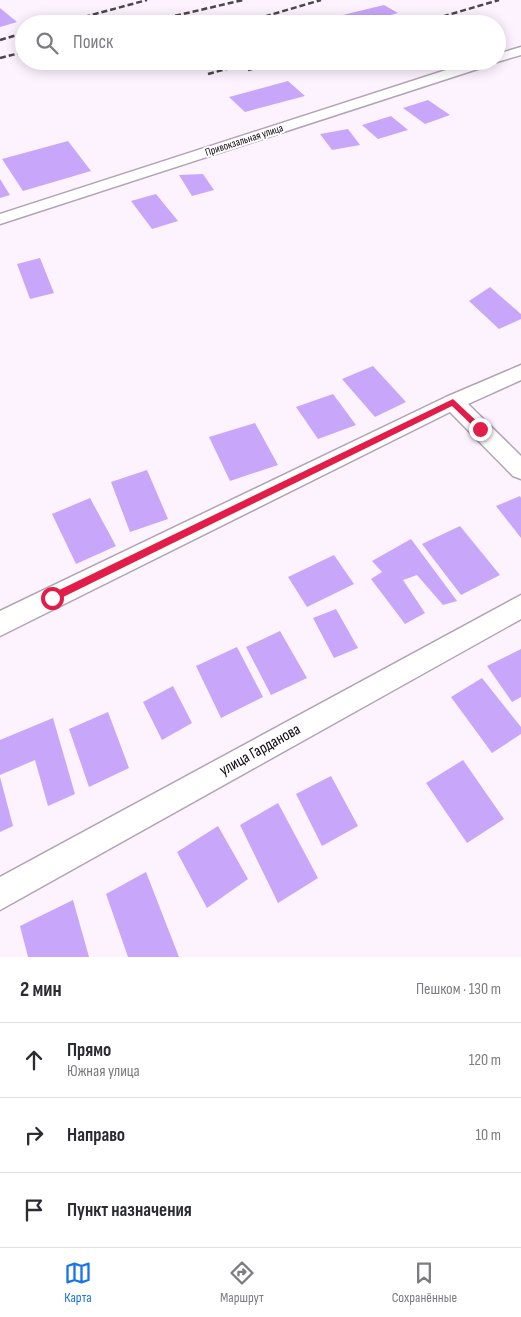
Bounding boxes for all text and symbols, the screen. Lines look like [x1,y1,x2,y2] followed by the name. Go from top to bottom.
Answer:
[15,15,506,70] search box
[33,29,61,57] icon: search
[73,31,113,54] text: Поиск
[203,121,285,159] street label: Привокзальная улица
[469,418,492,441] route end
[41,587,64,610] route start
[216,720,304,780] street label: улица Гарданова
[20,977,62,1002] text: 2 мин
[416,980,501,999] text: Пешком · 130 m
[67,1039,111,1062] text: Прямо
[20,1046,48,1074] icon: ahead
[469,1051,501,1070] text: 120 m
[67,1062,140,1081] text: Южная улица
[20,1121,48,1149] icon: right
[67,1124,125,1147] text: Направо
[475,1126,501,1145] text: 10 m
[20,1196,48,1224] icon: arrive
[67,1199,192,1222] text: Пункт назначения
[64,1259,92,1306] tab: Карта
[220,1259,264,1306] tab: Маршрут
[392,1259,457,1306] tab: Сохранённые

